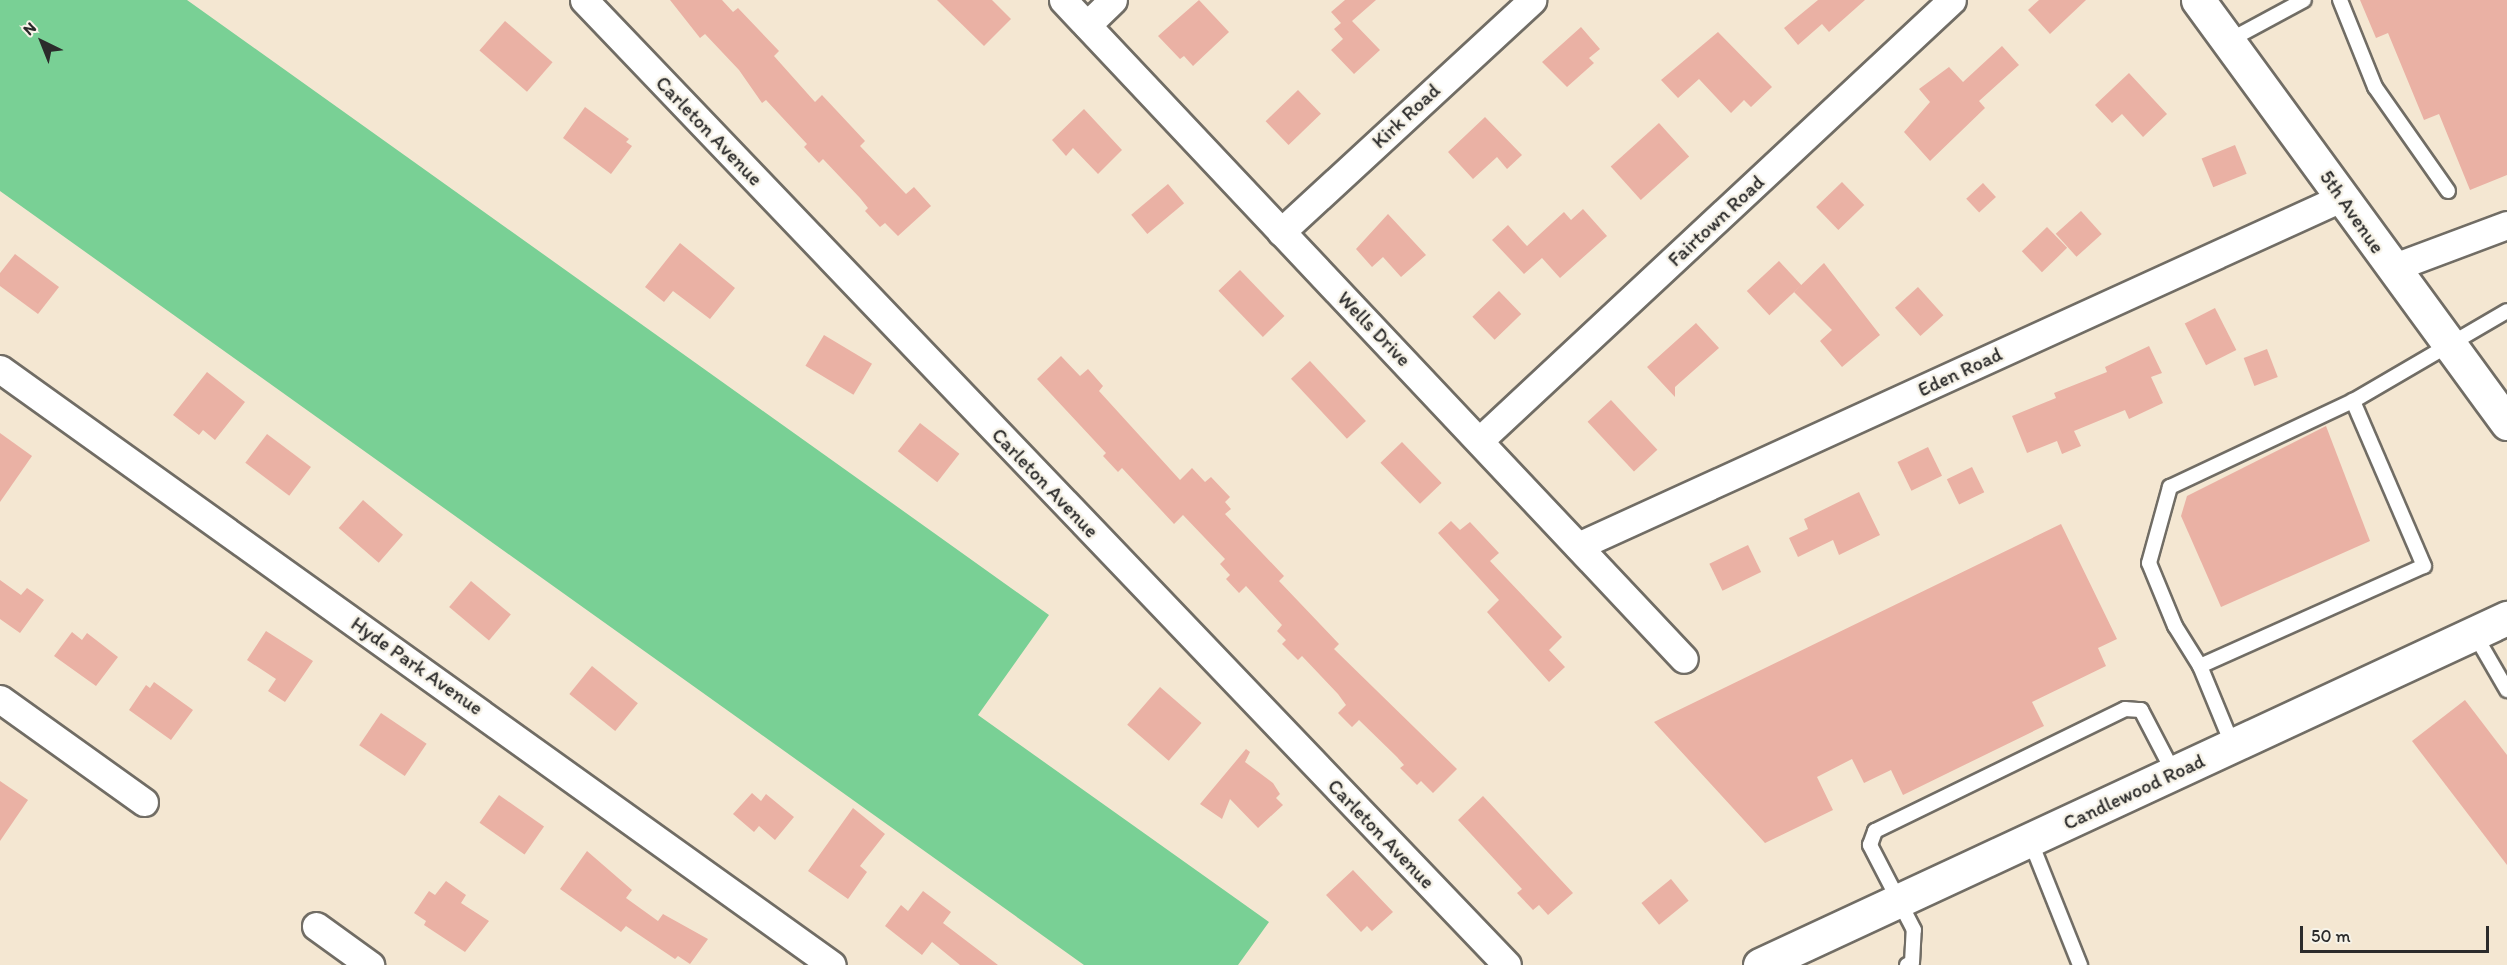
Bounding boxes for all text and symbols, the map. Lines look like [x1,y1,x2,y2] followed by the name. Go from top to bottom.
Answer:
[12,12,72,72] north arrow
[19,18,40,39] text: N
[651,71,767,191] street label: Carleton Avenue
[1367,79,1445,153] street label: Kirk Road
[2315,166,2389,258] street label: 5th Avenue
[1663,170,1769,272] street label: Fairtown Road
[1332,286,1416,372] street label: Wells Drive
[1914,342,2006,402] street label: Eden Road
[987,423,1103,543] street label: Carleton Avenue
[347,612,487,720] street label: Hyde Park Avenue
[2060,749,2208,835] street label: Candlewood Road
[1323,774,1439,894] street label: Carleton Avenue
[2303,914,2492,952] scale bar
[2311,925,2351,947] text: 50 m

